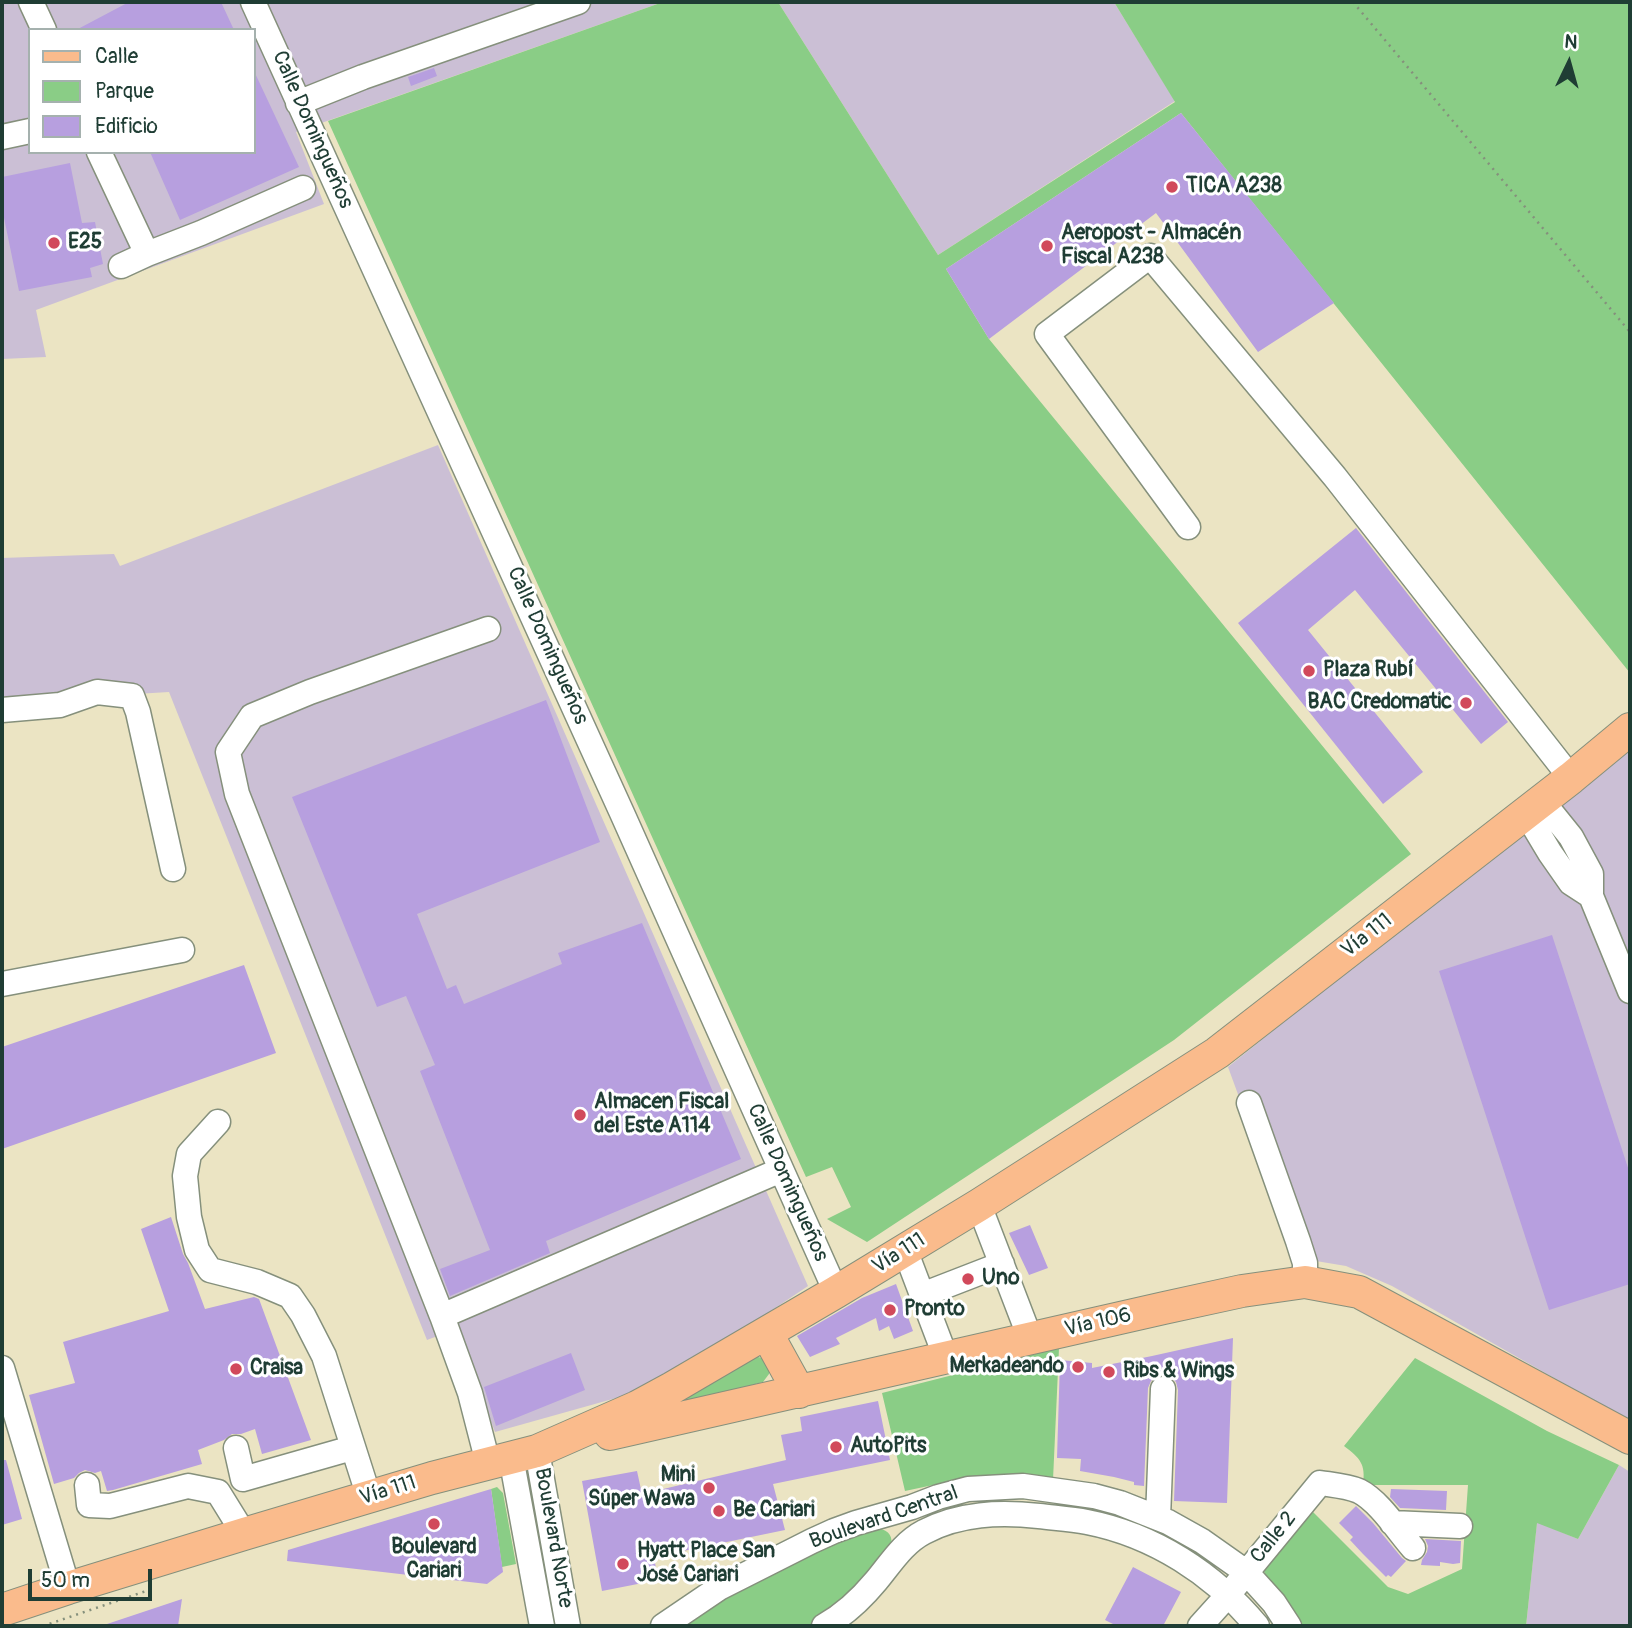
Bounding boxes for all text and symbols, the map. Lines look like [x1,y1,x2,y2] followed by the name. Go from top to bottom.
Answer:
[28,28,256,154] legend
[1534,28,1604,98] north arrow
[1563,30,1578,55] text: N
[95,43,138,70] text: Calle
[266,47,358,213] street label: Calle Domingueños
[95,78,154,105] text: Parque
[95,113,158,140] text: Edificio
[1186,174,1282,200] place label: TICA A238
[1164,179,1180,195] marker: TICA A238
[1061,221,1241,271] place label: Aeropost - Almacén Fiscal A238
[68,230,102,256] place label: E25
[46,235,62,251] marker: E25
[1039,238,1055,254] marker: Aeropost - Almacén Fiscal A238
[501,563,593,729] street label: Calle Domingueños
[1323,658,1414,684] place label: Plaza Rubí
[1301,663,1317,679] marker: Plaza Rubí
[1307,690,1452,716] place label: BAC Credomatic
[1458,695,1474,711] marker: BAC Credomatic
[1337,908,1397,964] street label: Vía 111
[594,1090,729,1140] place label: Almacen Fiscal del Este A114
[741,1100,833,1266] street label: Calle Domingueños
[572,1107,588,1123] marker: Almacen Fiscal del Este A114
[868,1228,930,1280] street label: Vía 111
[982,1266,1019,1292] place label: Uno
[960,1271,976,1287] marker: Uno
[904,1297,965,1323] place label: Pronto
[882,1302,898,1318] marker: Pronto
[1062,1303,1134,1343] street label: Vía 106
[949,1354,1064,1380] place label: Merkadeando
[250,1356,303,1382] place label: Craisa
[1070,1359,1086,1375] marker: Merkadeando
[1123,1359,1234,1385] place label: Ribs & Wings
[228,1361,244,1377] marker: Craisa
[1101,1364,1117,1380] marker: Ribs & Wings
[850,1434,926,1460] place label: AutoPits
[828,1439,844,1455] marker: AutoPits
[588,1463,695,1513] place label: Mini Súper Wawa
[528,1466,578,1610] street label: Boulevard Norte
[357,1471,419,1511] street label: Vía 111
[701,1480,717,1496] marker: Mini Súper Wawa
[806,1481,962,1555] street label: Boulevard Central
[733,1498,815,1524] place label: Be Cariari
[711,1503,727,1519] marker: Be Cariari
[1246,1507,1302,1569] street label: Calle 2
[426,1516,442,1532] marker: Boulevard Cariari
[391,1535,477,1585] place label: Boulevard Cariari
[637,1539,775,1589] place label: Hyatt Place San José Cariari
[32,1554,156,1598] scale bar
[615,1556,631,1572] marker: Hyatt Place San José Cariari
[41,1567,90,1594] text: 50 m

